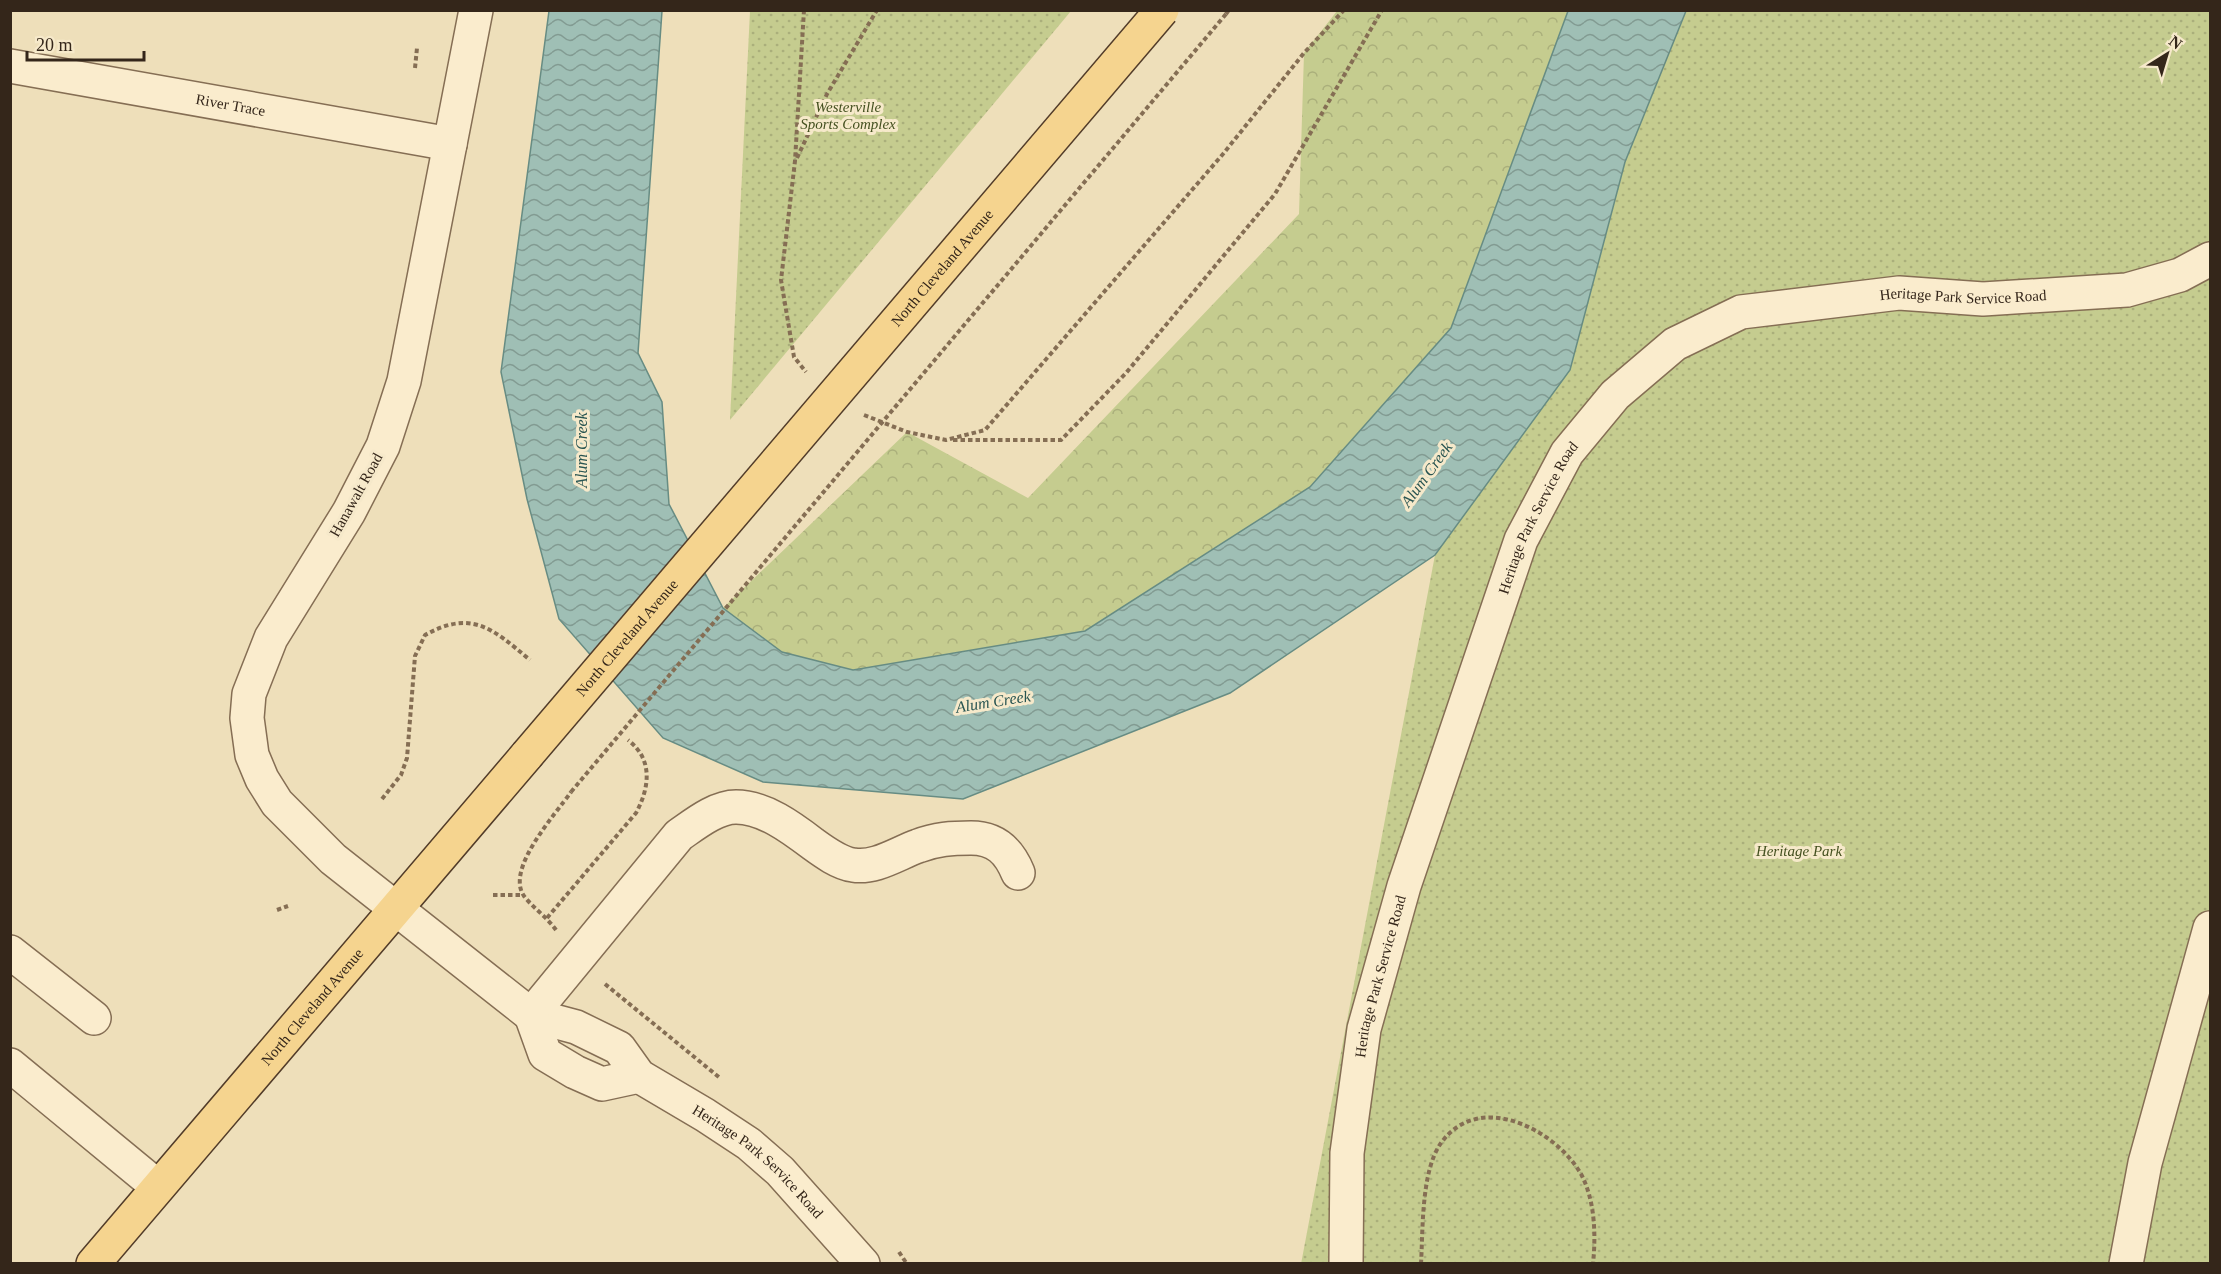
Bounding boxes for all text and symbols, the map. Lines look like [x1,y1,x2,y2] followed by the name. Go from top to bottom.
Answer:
[27,24,144,62] scale bar
[2137,24,2197,84] north arrow
[2166,32,2186,53] text: N
[36,35,73,55] text: 20 m
[194,91,267,119] street label: River Trace
[800,99,896,132] park label: Westerville Sports Complex
[888,206,997,329] street label: North Cleveland Avenue
[1879,285,2047,307] street label: Heritage Park Service Road
[573,411,590,489] water label: Alum Creek
[1397,438,1456,511] water label: Alum Creek
[1495,438,1581,596] street label: Heritage Park Service Road
[326,450,386,540] street label: Hanawalt Road
[573,576,681,699] street label: North Cleveland Avenue
[954,687,1033,716] water label: Alum Creek
[1755,843,1842,859] park label: Heritage Park
[1352,893,1409,1059] street label: Heritage Park Service Road
[258,945,367,1068] street label: North Cleveland Avenue
[690,1102,827,1222] street label: Heritage Park Service Road

